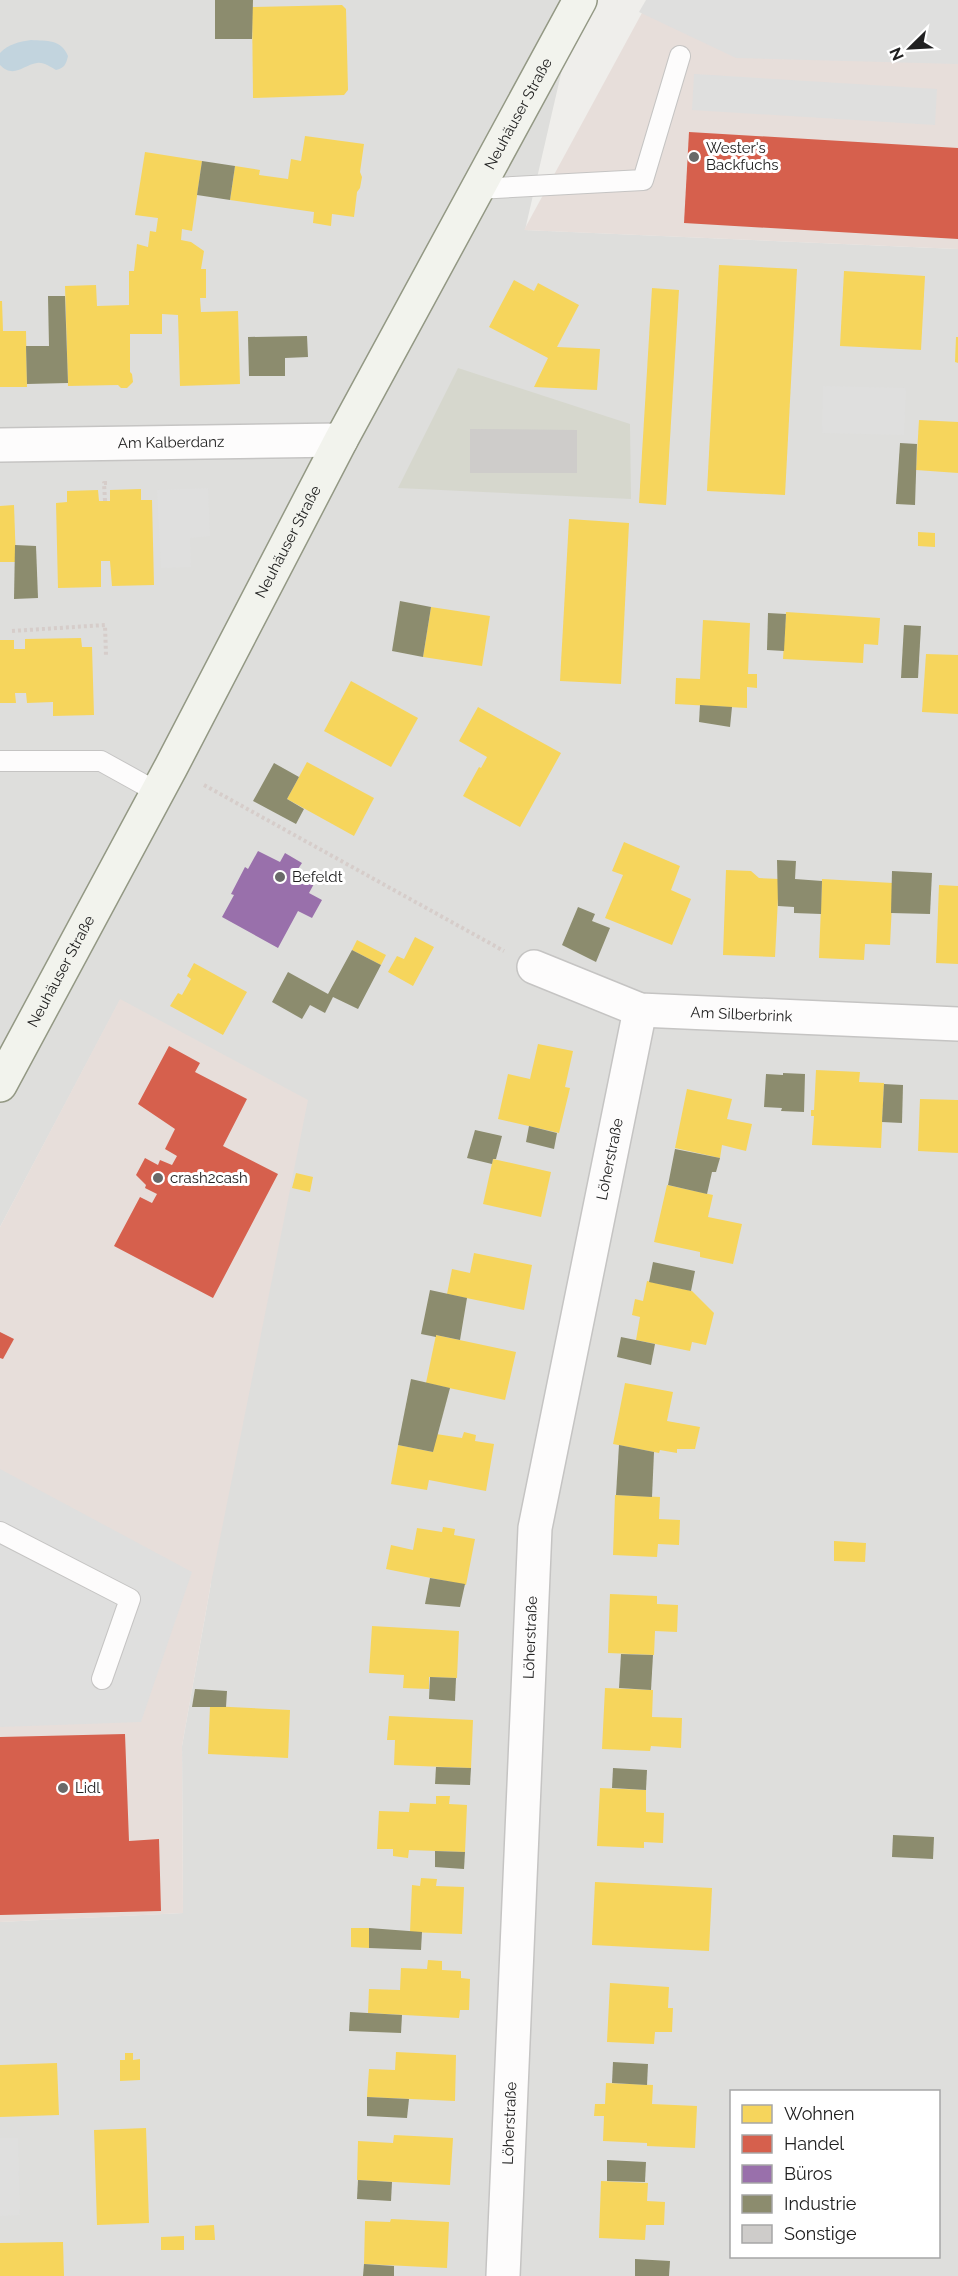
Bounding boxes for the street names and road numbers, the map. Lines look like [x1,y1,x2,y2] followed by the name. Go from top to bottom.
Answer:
[481,55,556,173] street label: Neuhäuser Straße
[118,433,224,452] street label: Am Kalberdanz
[251,482,325,601] street label: Neuhäuser Straße
[24,912,99,1030] street label: Neuhäuser Straße
[690,1003,793,1026] street label: Am Silberbrink
[593,1116,627,1202] street label: Löherstraße
[520,1595,541,1680] street label: Löherstraße
[499,2081,520,2165] street label: Löherstraße

